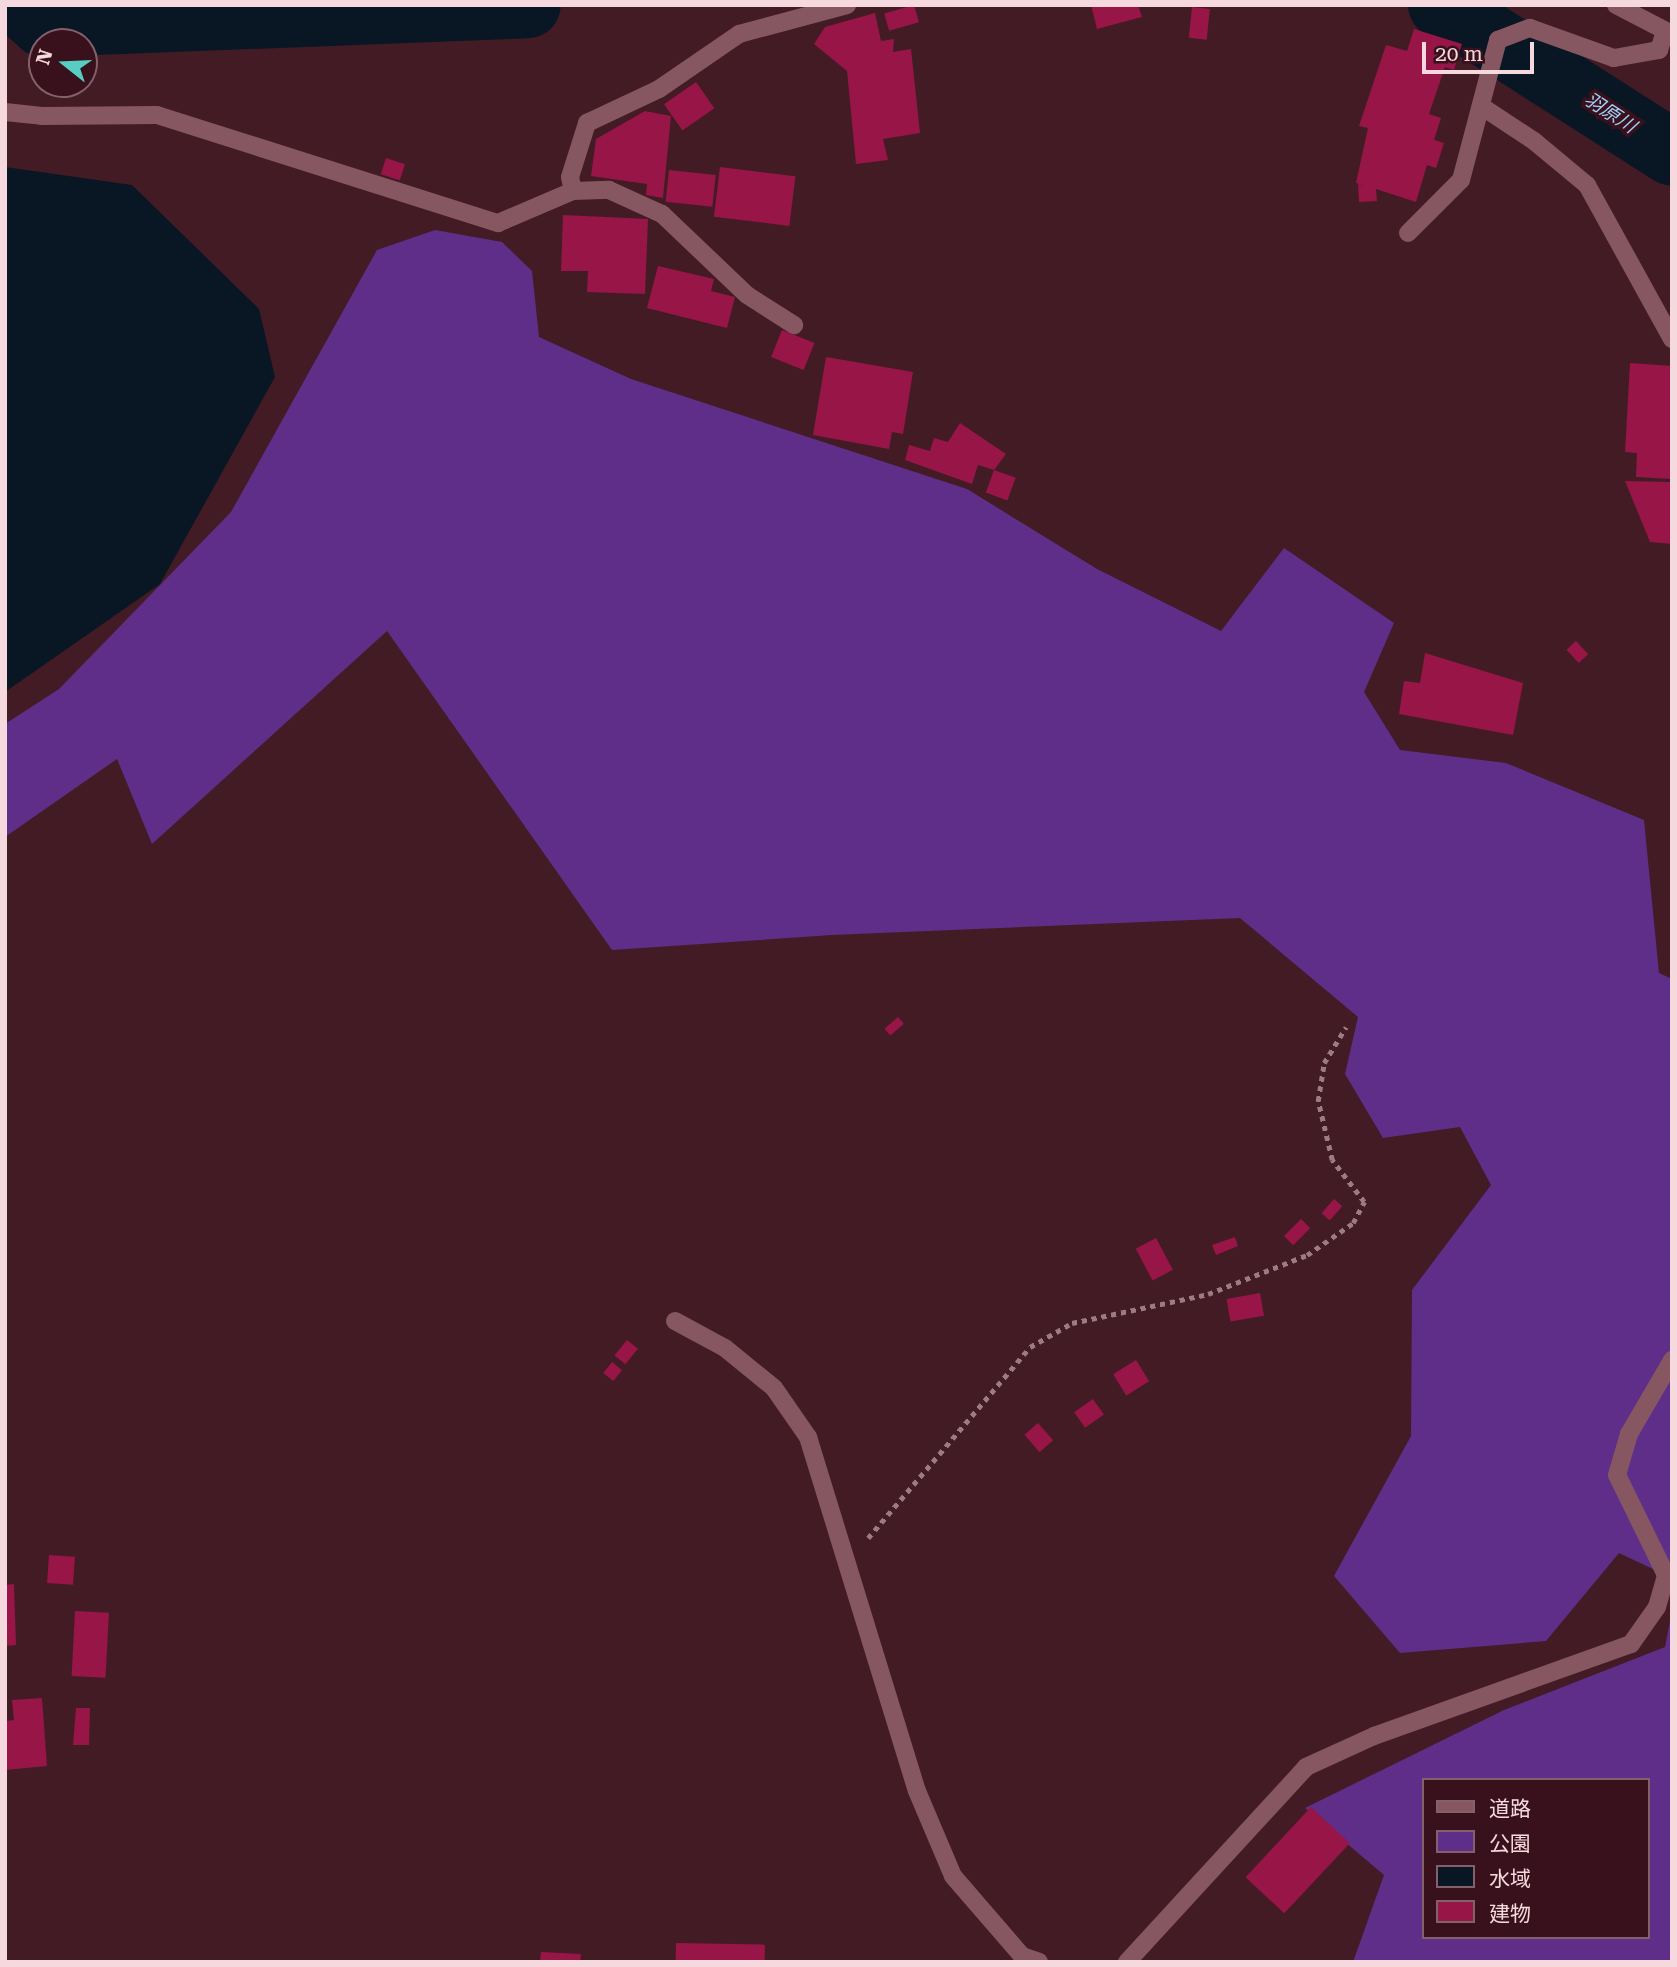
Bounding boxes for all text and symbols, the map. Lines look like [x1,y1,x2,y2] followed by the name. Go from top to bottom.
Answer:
[28,28,98,98] north arrow
[1425,28,1537,72] scale bar
[1435,42,1483,66] text: 20 m
[31,46,58,67] text: N
[1580,88,1640,138] water label: 羽原川
[1422,1778,1649,1939] legend
[1489,1797,1531,1821] text: 道路
[1489,1832,1531,1856] text: 公園
[1489,1867,1531,1891] text: 水域
[1489,1902,1531,1926] text: 建物

